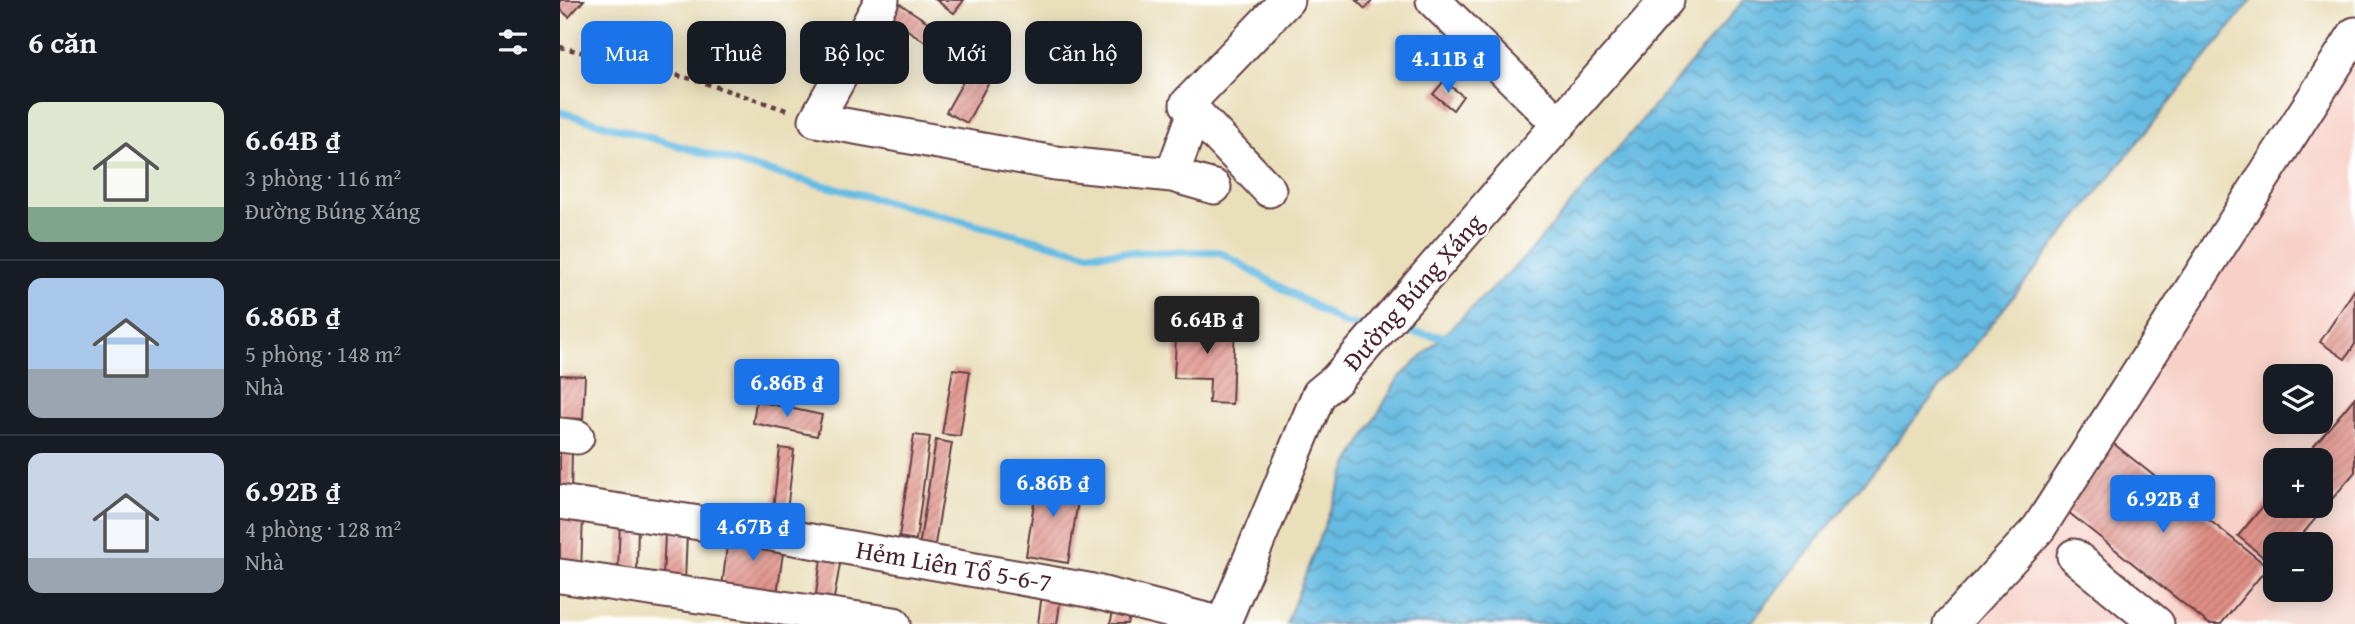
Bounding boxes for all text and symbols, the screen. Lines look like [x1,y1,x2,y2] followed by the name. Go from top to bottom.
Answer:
[28,20,97,64] text: 6 căn
[581,21,673,84] chip: Mua
[687,21,786,84] chip: Thuê
[800,21,909,84] chip: Bộ lọc
[923,21,1011,84] chip: Mới
[1025,21,1142,84] chip: Căn hộ
[494,23,532,61] icon: filters
[1383,36,1513,95] pin: 4.11B ₫
[1411,41,1485,74] text: 4.11B ₫
[245,117,341,161] text: 6.64B ₫
[84,130,168,214] icon: home
[245,161,401,194] text: 3 phòng · 116 m²
[245,194,420,227] text: Đường Búng Xáng
[1333,204,1492,379] street label: Đường Búng Xáng
[245,293,341,337] text: 6.86B ₫
[1142,296,1272,356] pin: 6.64B ₫
[1170,302,1244,335] text: 6.64B ₫
[84,306,168,390] icon: home
[245,337,401,370] text: 5 phòng · 148 m²
[722,360,852,419] pin: 6.86B ₫
[2263,364,2333,602] map controls
[2263,364,2333,434] button: layers
[750,365,824,398] text: 6.86B ₫
[245,370,284,403] text: Nhà
[2263,448,2333,518] button: +
[988,460,1118,519] pin: 6.86B ₫
[1016,465,1090,498] text: 6.86B ₫
[245,468,341,512] text: 6.92B ₫
[2098,476,2228,535] pin: 6.92B ₫
[84,481,168,565] icon: home
[2126,481,2200,514] text: 6.92B ₫
[688,504,818,563] pin: 4.67B ₫
[716,509,790,542] text: 4.67B ₫
[245,512,401,545] text: 4 phòng · 128 m²
[853,529,1055,602] street label: Hẻm Liên Tổ 5-6-7
[2263,532,2333,602] button: −
[245,545,284,578] text: Nhà

